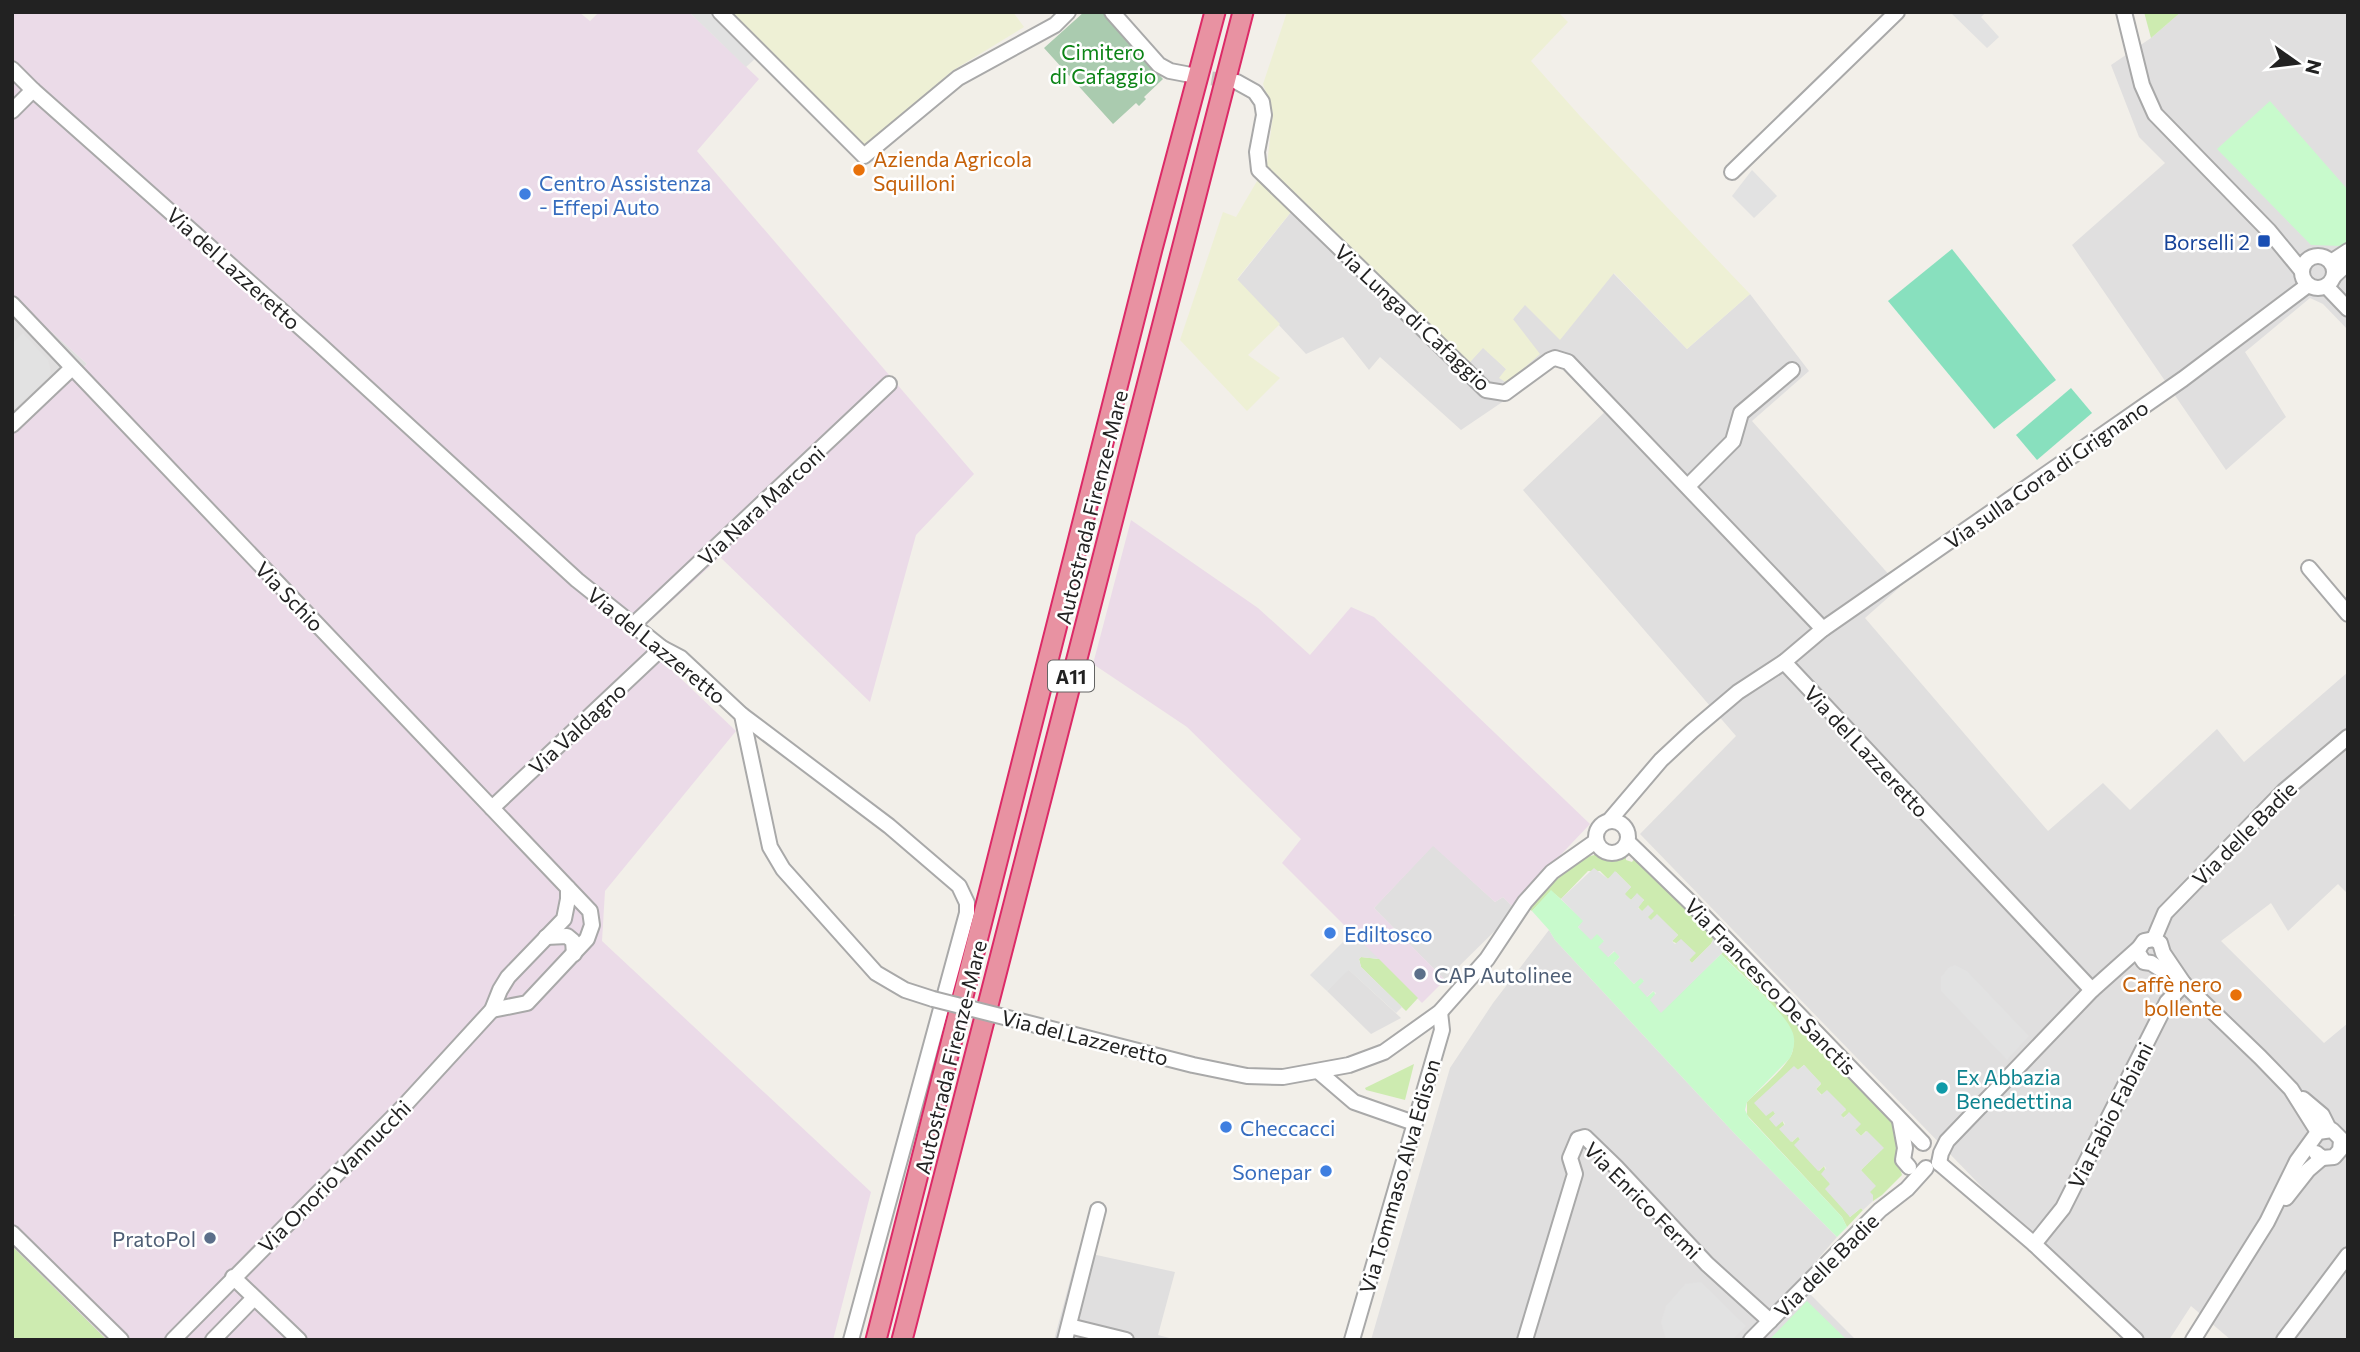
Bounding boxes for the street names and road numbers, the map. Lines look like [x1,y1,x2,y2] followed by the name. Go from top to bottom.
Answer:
[162,202,306,334] street label: Via del Lazzeretto
[1330,238,1496,396] street label: Via Lunga di Cafaggio
[1050,388,1132,626] street label: Autostrada Firenze-Mare
[1939,394,2153,554] street label: Via sulla Gora di Grignano
[692,440,830,570] street label: Via Nara Marconi
[251,556,329,636] street label: Via Schio
[583,582,731,708] street label: Via del Lazzeretto
[1048,660,1094,692] road number: A11
[523,677,631,779] street label: Via Valdagno
[1800,680,1934,822] street label: Via del Lazzeretto
[2187,776,2301,890] street label: Via delle Badie
[1680,893,1862,1079] street label: Via Francesco De Sanctis
[909,938,991,1176] street label: Autostrada Firenze-Mare
[999,1004,1171,1070] street label: Via del Lazzeretto
[2062,1038,2158,1192] street label: Via Fabio Fabiani
[1354,1056,1444,1296] street label: Via Tommaso Alva Edison
[253,1095,415,1257] street label: Via Onorio Vannucchi
[1579,1136,1707,1264] street label: Via Enrico Fermi
[1769,1208,1883,1322] street label: Via delle Badie

